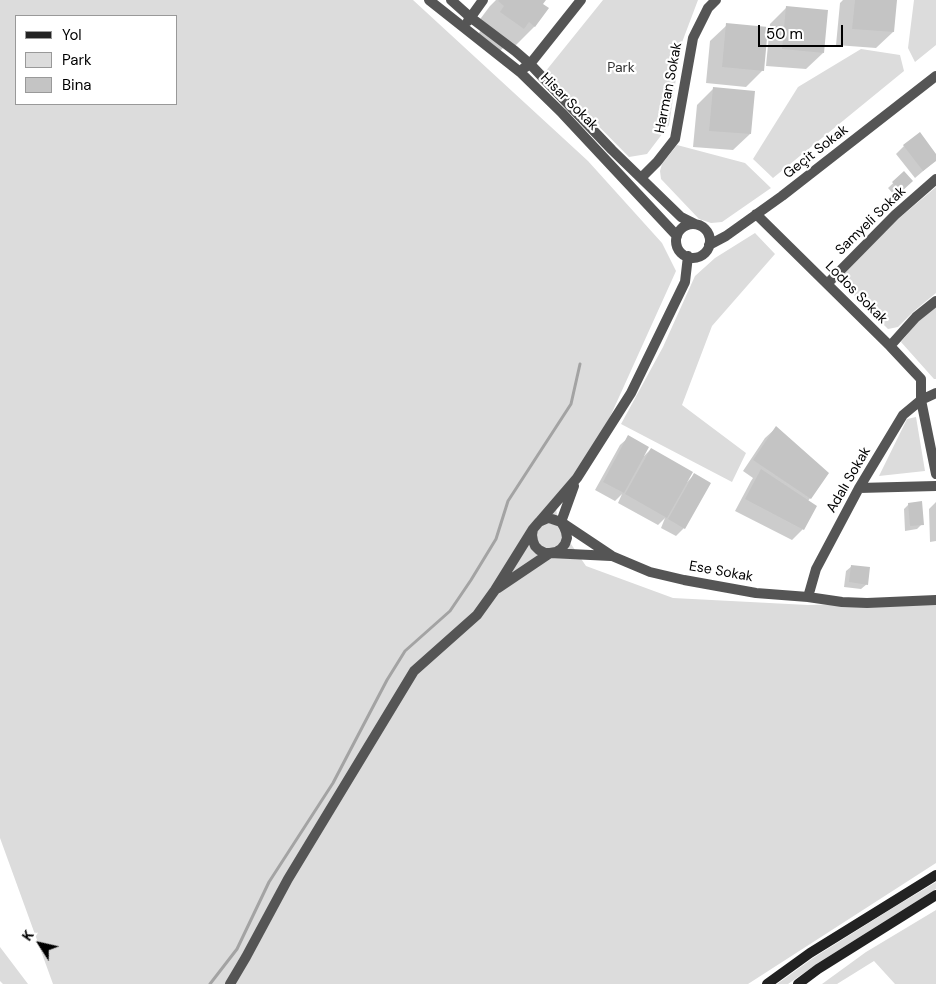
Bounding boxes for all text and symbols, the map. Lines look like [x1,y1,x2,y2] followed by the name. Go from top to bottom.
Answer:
[15,15,178,105] legend
[761,15,846,47] scale bar
[766,24,803,44] text: 50 m
[62,25,82,45] text: Yol
[652,41,686,135] street label: Harman Sokak
[62,50,92,70] text: Park
[607,60,635,76] park label: Park
[537,70,601,134] street label: Hisar Sokak
[62,75,91,95] text: Bina
[780,122,852,182] street label: Geçit Sokak
[832,183,910,259] street label: Samyeli Sokak
[821,258,891,328] street label: Lodos Sokak
[823,444,875,516] street label: Adalı Sokak
[688,558,754,586] street label: Ese Sokak
[15,919,65,969] north arrow
[18,926,38,944] text: K

